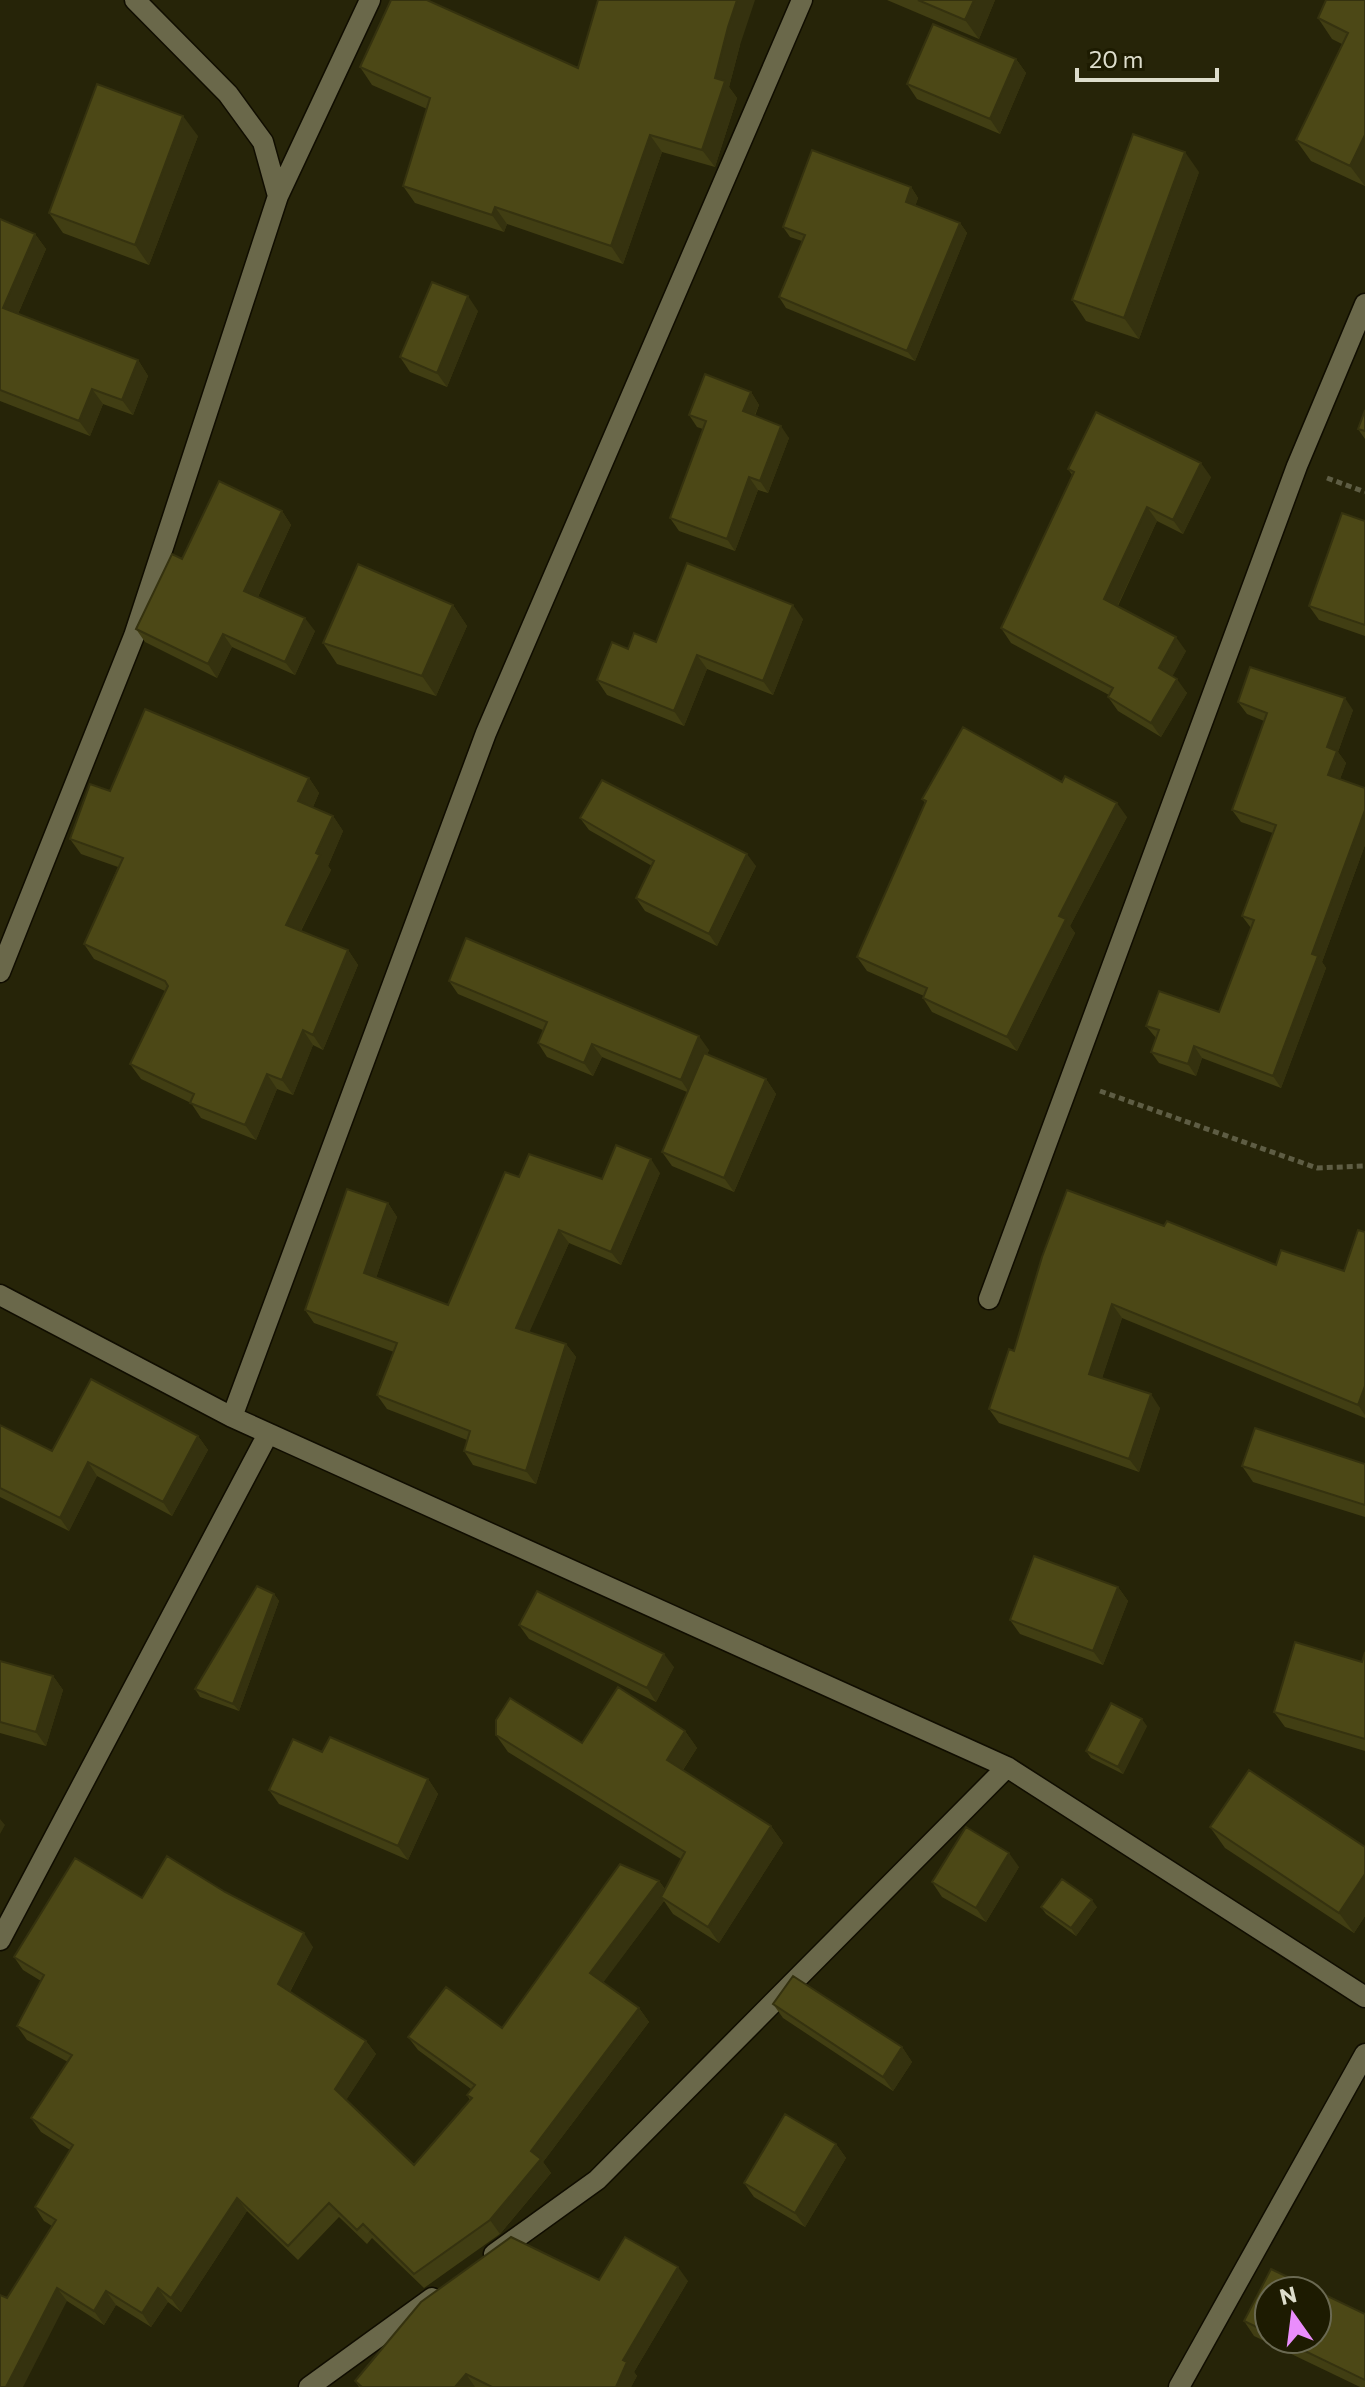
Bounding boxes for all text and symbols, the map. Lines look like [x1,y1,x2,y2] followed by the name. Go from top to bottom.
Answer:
[1077,32,1217,82] scale bar
[1089,44,1143,73] text: 20 m
[1253,2275,1333,2355] north arrow
[1277,2280,1299,2310] text: N

